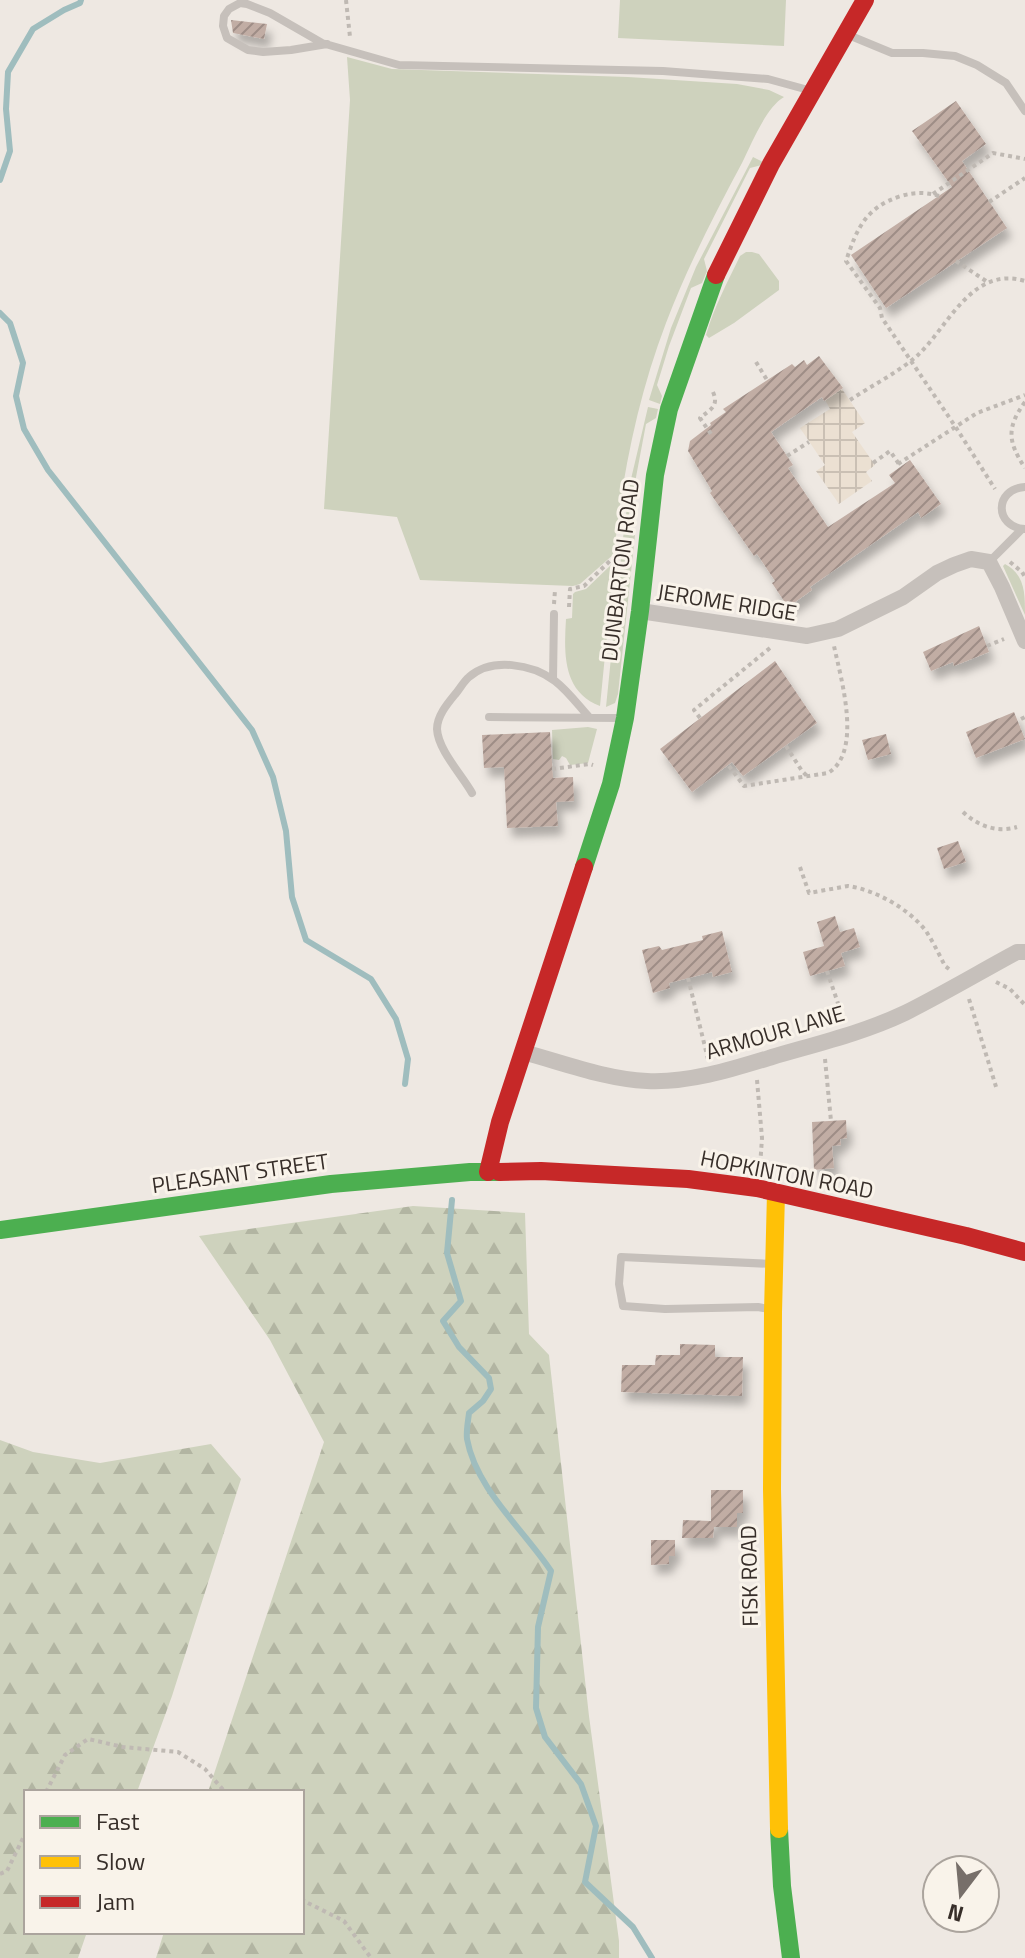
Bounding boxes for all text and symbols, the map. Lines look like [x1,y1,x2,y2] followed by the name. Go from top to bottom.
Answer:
[592,477,648,663] street label: DUNBARTON ROAD
[655,574,799,630] street label: JEROME RIDGE
[702,996,848,1068] street label: ARMOUR LANE
[698,1141,876,1207] street label: HOPKINTON ROAD
[150,1144,331,1202] street label: PLEASANT STREET
[731,1525,767,1627] street label: FISK ROAD
[24,1790,304,1934] legend
[96,1803,140,1839] text: Fast
[96,1843,145,1879] text: Slow
[921,1854,1001,1934] north arrow
[96,1883,135,1919] text: Jam
[943,1895,968,1932] text: N

